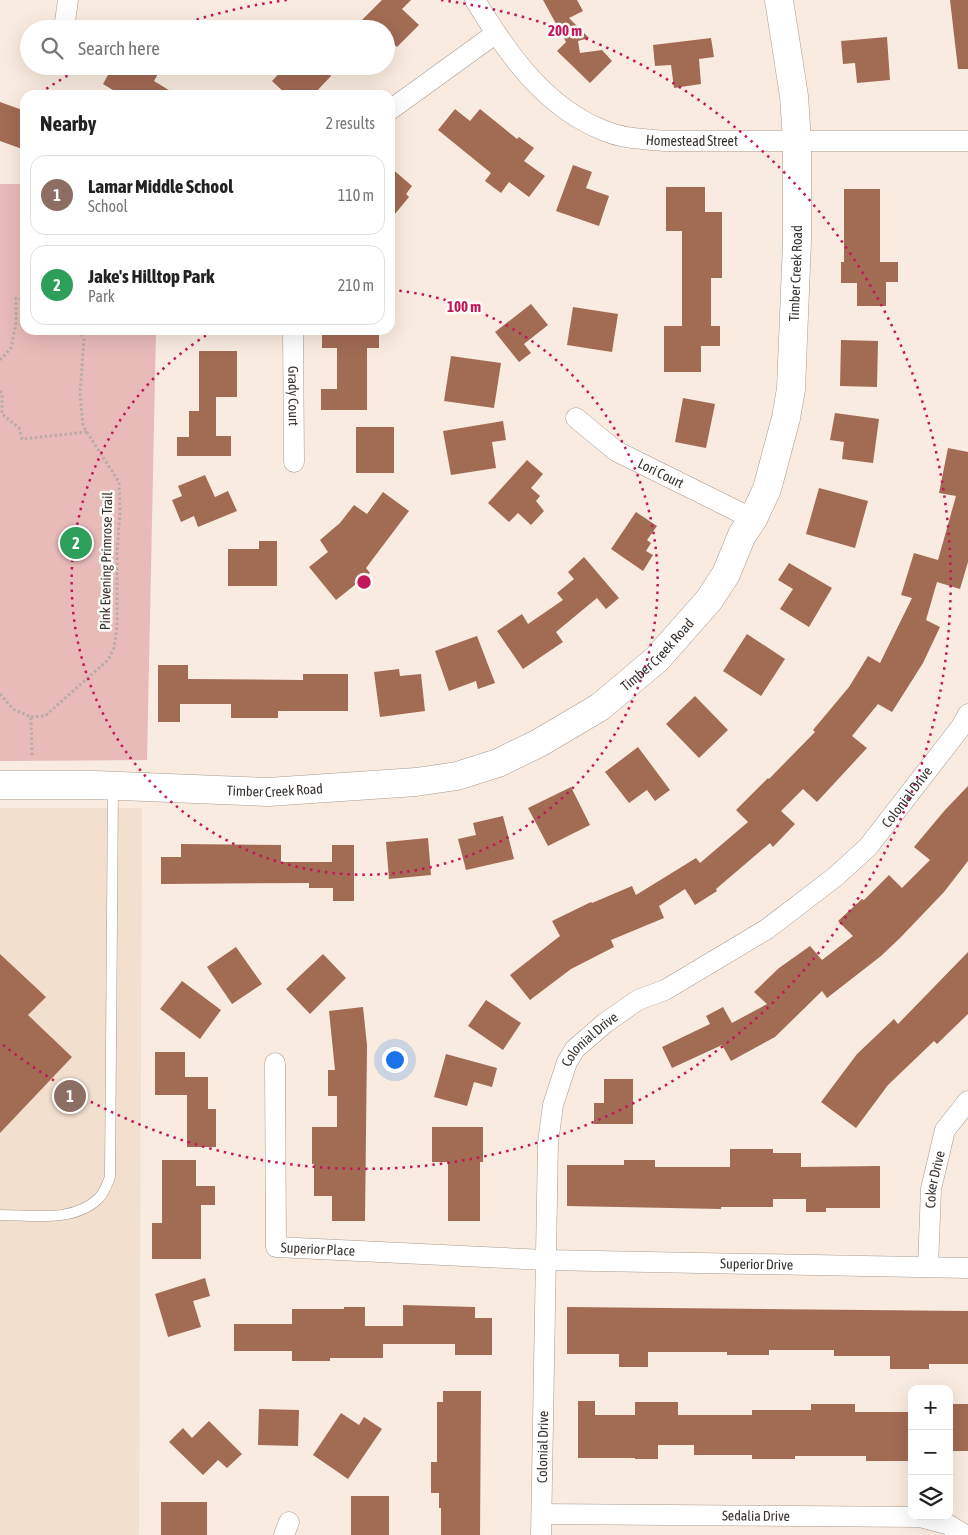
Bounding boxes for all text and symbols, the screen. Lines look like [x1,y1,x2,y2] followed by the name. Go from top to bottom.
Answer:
[20,20,395,75] search box
[548,22,582,39] text: 200 m
[38,34,66,62] icon: search
[78,37,160,59] text: Search here
[40,111,96,135] text: Nearby
[325,114,375,132] text: 2 results
[645,131,738,149] street label: Homestead Street
[88,175,233,197] text: Lamar Middle School
[53,186,61,204] text: 1
[338,186,374,204] text: 110 m
[88,197,128,215] text: School
[786,225,805,322] street label: Timber Creek Road
[88,265,214,287] text: Jake's Hilltop Park
[53,276,61,294] text: 2
[338,276,374,294] text: 210 m
[88,287,115,305] text: Park
[447,298,481,315] text: 100 m
[285,366,302,426] street label: Grady Court
[635,455,686,491] street label: Lori Court
[97,492,115,630] street label: Pink Evening Primrose Trail
[60,524,92,562] pin: 2
[355,573,373,591] centre of rings
[617,615,697,694] street label: Timber Creek Road
[878,763,935,830] street label: Colonial Drive
[226,780,323,800] street label: Timber Creek Road
[558,1009,621,1068] street label: Colonial Drive
[382,1047,408,1073] your location
[54,1077,86,1115] pin: 1
[922,1149,948,1209] street label: Coker Drive
[280,1239,355,1259] street label: Superior Place
[720,1255,793,1273] street label: Superior Drive
[908,1385,953,1520] map controls
[908,1385,953,1430] button: +
[534,1411,551,1483] street label: Colonial Drive
[908,1430,953,1475] button: −
[908,1475,953,1520] button: layers
[722,1507,790,1524] street label: Sedalia Drive

